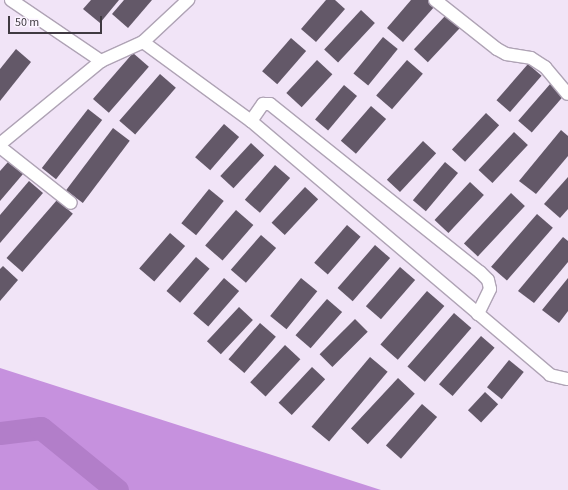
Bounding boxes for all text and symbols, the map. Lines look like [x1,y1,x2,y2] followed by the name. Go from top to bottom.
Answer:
[10,8,104,34] scale bar
[15,14,39,31] text: 50 m

